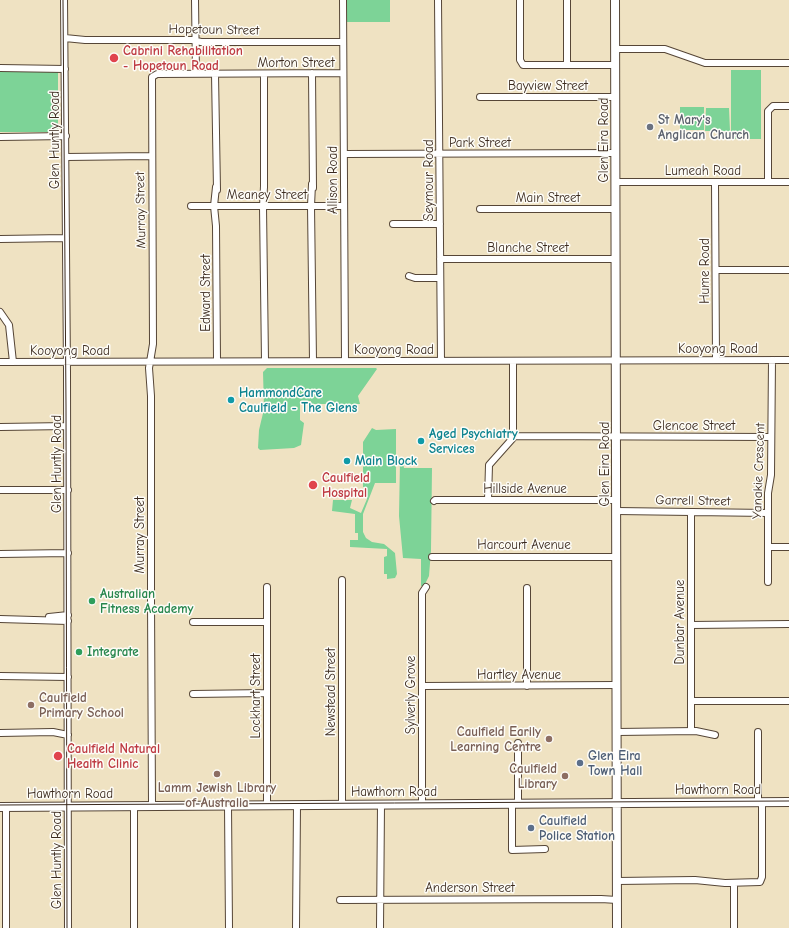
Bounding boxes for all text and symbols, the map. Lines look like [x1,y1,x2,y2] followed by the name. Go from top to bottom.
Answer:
[169,21,259,39] street label: Hopetoun Street
[123,43,243,74] place label: Cabrini Rehabilitation - Hopetoun Road
[108,52,120,64] marker: Cabrini Rehabilitation - Hopetoun Road
[257,55,335,71] street label: Morton Street
[508,78,588,94] street label: Bayview Street
[47,91,63,189] street label: Glen Huntly Road
[596,97,612,183] street label: Glen Eira Road
[658,112,749,143] place label: St Mary's Anglican Church
[645,122,655,132] marker: St Mary's Anglican Church
[449,135,511,151] street label: Park Street
[421,139,437,221] street label: Seymour Road
[325,146,341,214] street label: Allison Road
[665,163,741,179] street label: Lumeah Road
[133,171,149,249] street label: Murray Street
[227,187,307,203] street label: Meaney Street
[516,190,580,206] street label: Main Street
[697,238,713,304] street label: Hume Road
[487,240,569,256] street label: Blanche Street
[198,254,214,332] street label: Edward Street
[678,341,758,357] street label: Kooyong Road
[354,342,434,358] street label: Kooyong Road
[30,343,110,359] street label: Kooyong Road
[239,385,357,416] place label: HammondCare Caulfield - The Glens
[226,395,236,405] marker: HammondCare Caulfield - The Glens
[49,415,65,513] street label: Glen Huntly Road
[653,418,735,434] street label: Glencoe Street
[597,421,613,507] street label: Glen Eira Road
[750,423,768,519] street label: Yanakie Crescent
[429,426,518,457] place label: Aged Psychiatry Services
[416,436,426,446] marker: Aged Psychiatry Services
[355,453,417,469] place label: Main Block
[342,456,352,466] marker: Main Block
[322,470,370,501] place label: Caulfield Hospital
[307,479,319,491] marker: Caulfield Hospital
[483,481,567,497] street label: Hillside Avenue
[655,493,731,509] street label: Garrell Street
[132,496,148,574] street label: Murray Street
[477,537,571,553] street label: Harcourt Avenue
[672,580,688,664] street label: Dunbar Avenue
[100,586,193,617] place label: Australian Fitness Academy
[87,596,97,606] marker: Australian Fitness Academy
[87,644,139,660] place label: Integrate
[74,647,84,657] marker: Integrate
[323,648,339,736] street label: Newstead Street
[248,653,264,739] street label: Lockhart Street
[403,656,419,734] street label: Sylverly Grove
[477,667,561,683] street label: Hartley Avenue
[39,690,124,721] place label: Caulfield Primary School
[26,700,36,710] marker: Caulfield Primary School
[450,724,541,755] place label: Caulfield Earily Learning Centre
[544,734,554,744] marker: Caulfield Earily Learning Centre
[67,741,160,772] place label: Caulfield Natural Health Clinic
[588,748,642,779] place label: Glen Eira Town Hall
[52,750,64,762] marker: Caulfield Natural Health Clinic
[575,758,585,768] marker: Glen Eira Town Hall
[509,761,557,792] place label: Caulfield Library
[212,769,222,779] marker: Lamm Jewish Library of Australia
[560,771,570,781] marker: Caulfield Library
[158,780,276,811] place label: Lamm Jewish Library of Australia
[675,782,761,798] street label: Hawthorn Road
[351,784,437,800] street label: Hawthorn Road
[27,786,113,802] street label: Hawthorn Road
[49,811,65,909] street label: Glen Huntly Road
[539,813,615,844] place label: Caulfield Police Station
[526,823,536,833] marker: Caulfield Police Station
[425,880,515,896] street label: Anderson Street

